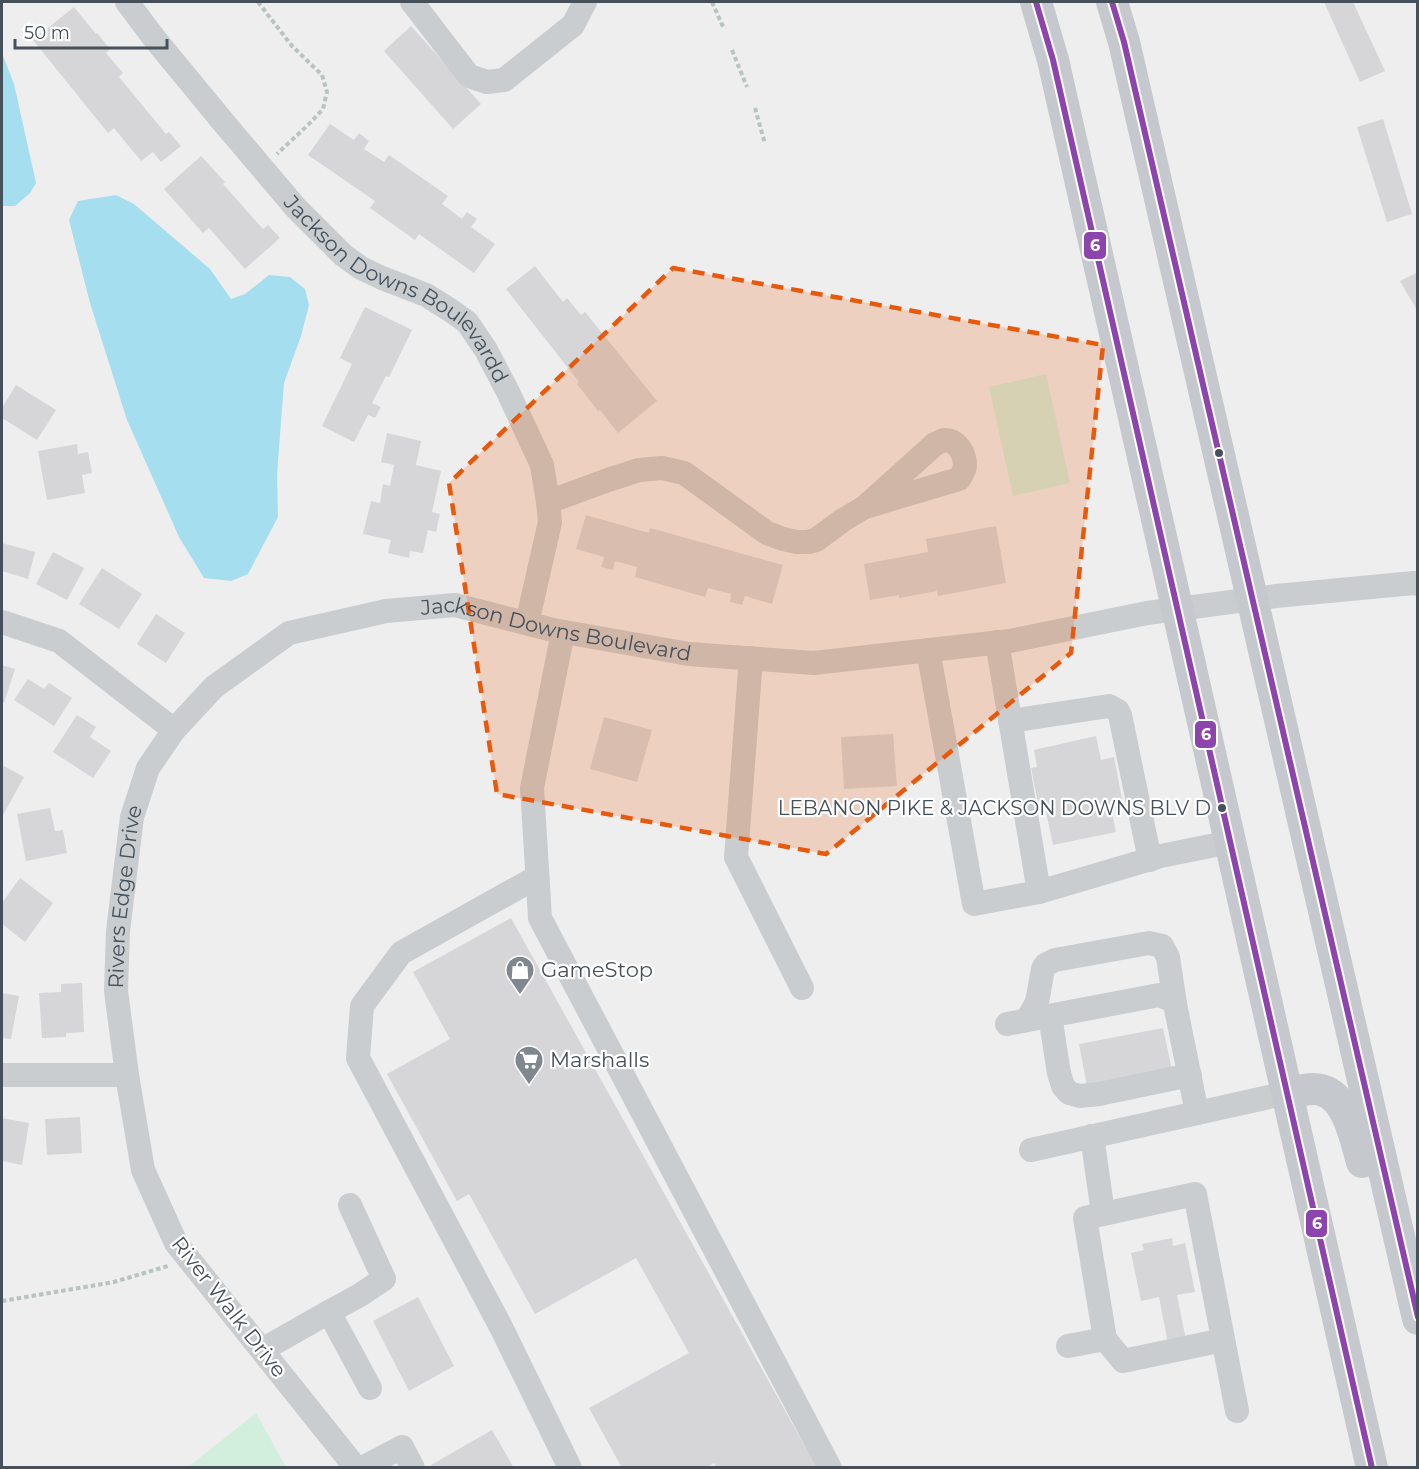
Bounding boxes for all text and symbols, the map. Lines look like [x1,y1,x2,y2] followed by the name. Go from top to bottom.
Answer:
[15,12,166,50] scale bar
[24,22,70,44] text: 50 m
[278,189,514,387] street label: Jackson Downs Boulevardd
[1083,231,1107,260] line badge: 6
[1090,236,1100,255] text: 6
[1213,447,1225,459] unlabelled marker
[419,592,693,666] street label: Jackson Downs Boulevard
[1194,720,1217,749] line badge: 6
[1201,725,1211,744] text: 6
[778,796,1211,820] place label: LEBANON PIKE & JACKSON DOWNS BLV D
[103,801,147,989] street label: Rivers Edge Drive
[1216,802,1228,814] marker: LEBANON PIKE & JACKSON DOWNS BLV D
[504,954,536,996] shop icon: GameStop
[541,957,653,982] place label: GameStop
[513,1044,545,1086] supermarket icon: Marshalls
[550,1047,649,1072] place label: Marshalls
[1305,1209,1328,1238] line badge: 6
[1312,1214,1322,1233] text: 6
[167,1231,292,1382] street label: River Walk Drive

